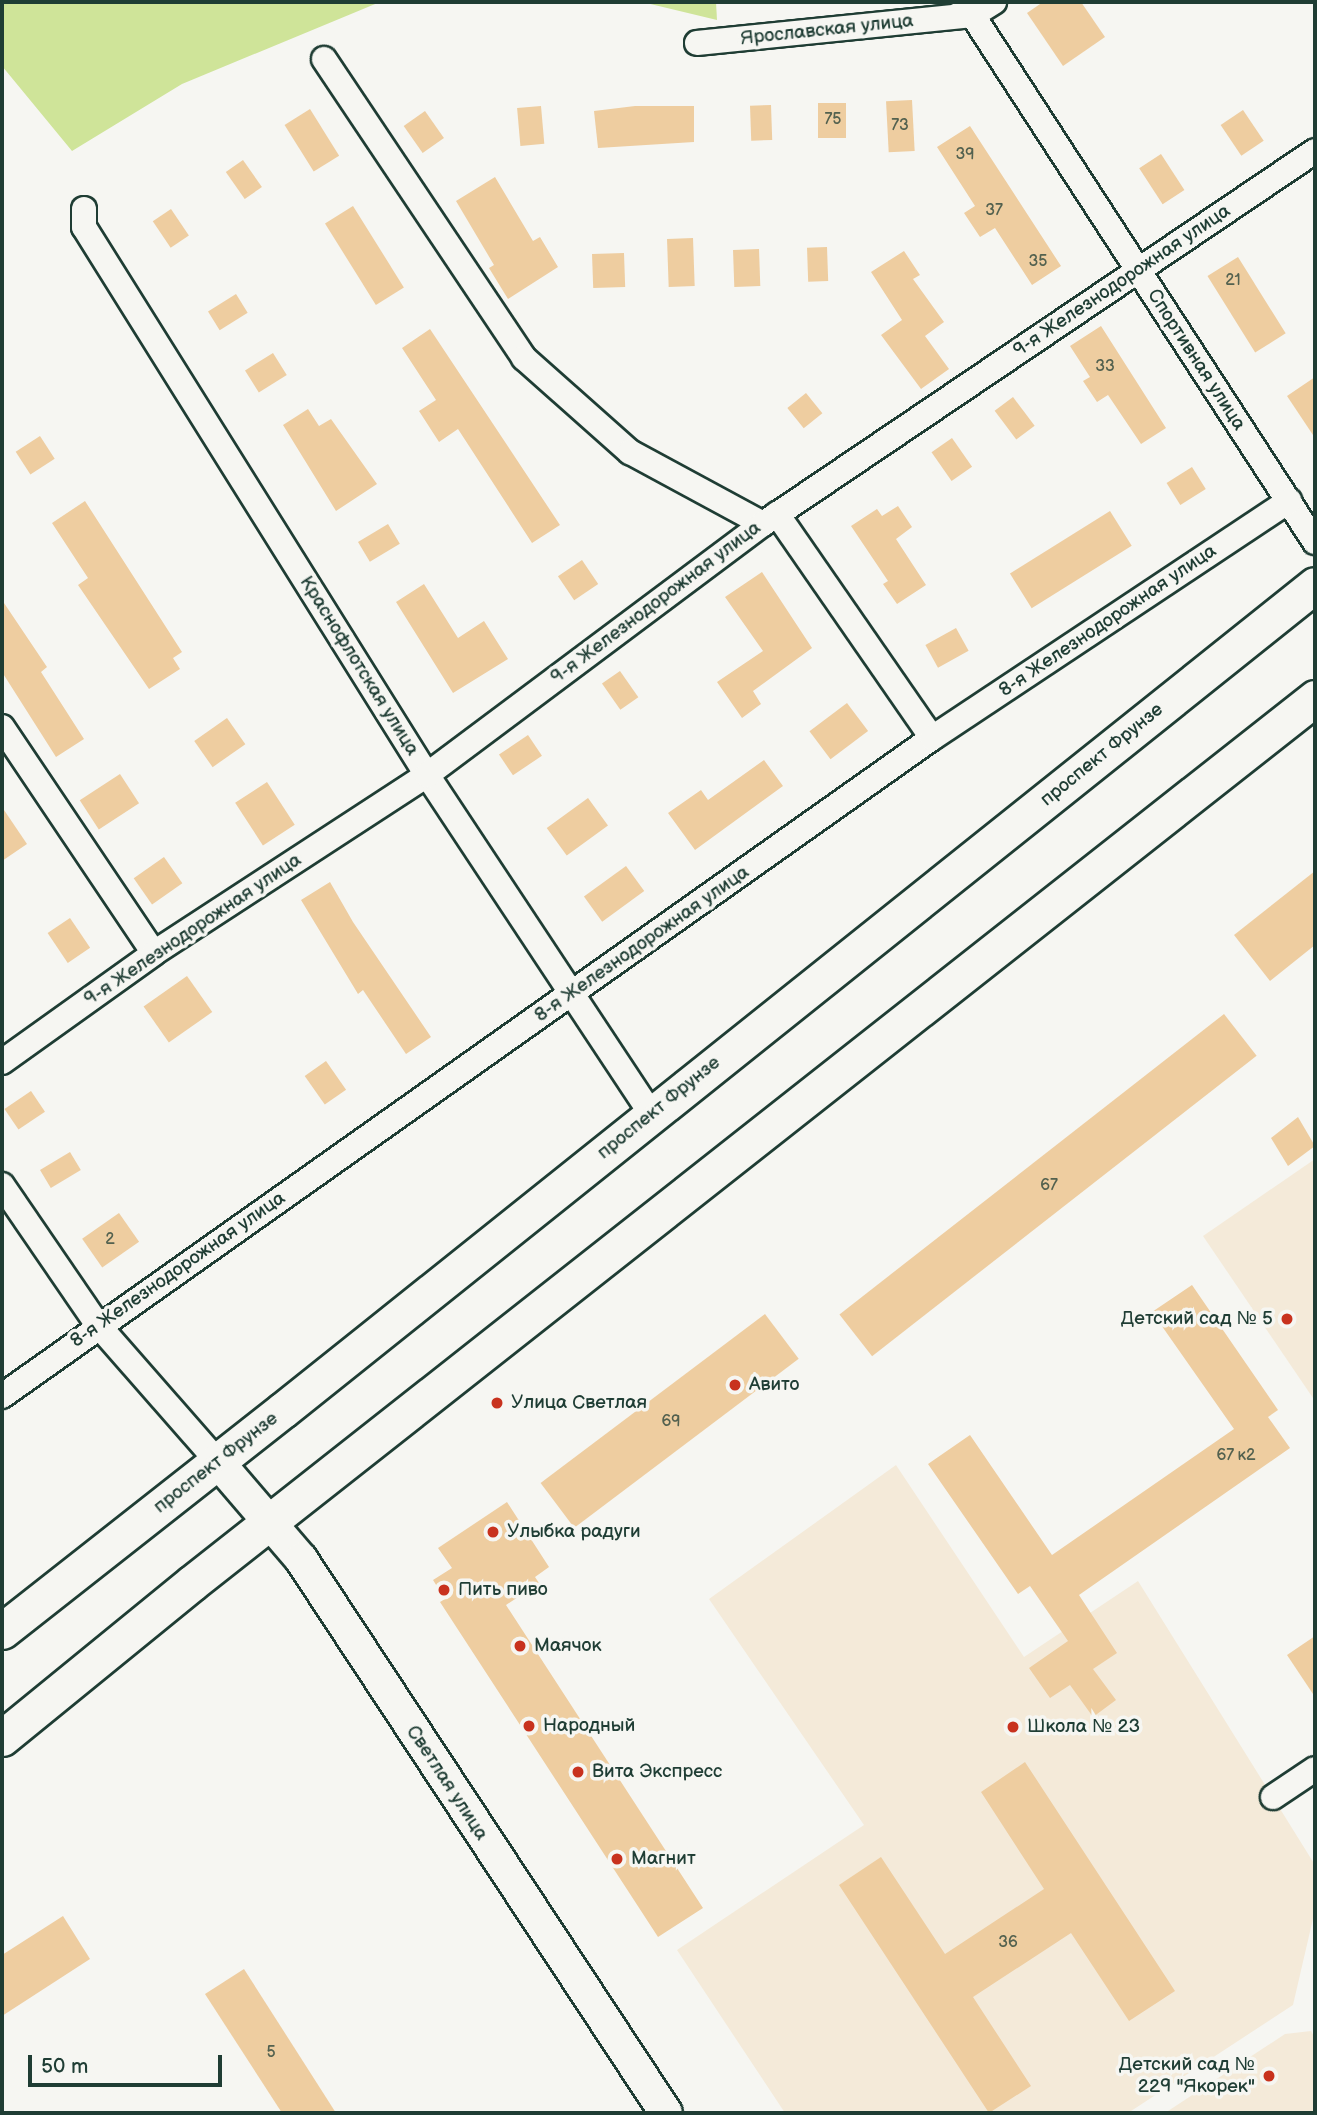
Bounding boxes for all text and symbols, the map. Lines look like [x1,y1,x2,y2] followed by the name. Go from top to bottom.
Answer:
[739,10,915,50] street label: Ярославская улица
[824,110,842,130] house number: 75
[891,116,909,136] house number: 73
[955,145,975,165] house number: 39
[1009,200,1235,362] street label: 9-я Железнодорожная улица
[985,201,1003,221] house number: 37
[1028,252,1048,272] house number: 35
[1225,271,1241,291] house number: 21
[1142,285,1250,435] street label: Спортивная улица
[1095,357,1115,377] house number: 33
[547,517,765,689] street label: 9-я Железнодорожная улица
[995,540,1221,702] street label: 8-я Железнодорожная улица
[294,572,424,760] street label: Краснофлотская улица
[1036,699,1168,811] street label: проспект Фрунзе
[80,849,306,1011] street label: 9-я Железнодорожная улица
[530,861,754,1027] street label: 8-я Железнодорожная улица
[593,1052,725,1164] street label: проспект Фрунзе
[1040,1176,1058,1196] house number: 67
[66,1187,290,1353] street label: 8-я Железнодорожная улица
[105,1230,115,1250] house number: 2
[1121,1308,1273,1330] place label: Детский сад № 5
[1279,1311,1295,1327] marker: Детский сад № 5
[749,1374,799,1396] place label: Авито
[727,1377,743,1393] marker: Авито
[511,1392,647,1414] place label: Улица Светлая
[489,1395,505,1411] marker: Улица Светлая
[149,1407,283,1519] street label: проспект Фрунзе
[661,1412,681,1432] house number: 69
[1216,1446,1256,1466] house number: 67 к2
[507,1521,641,1543] place label: Улыбка радуги
[485,1524,501,1540] marker: Улыбка радуги
[458,1579,548,1601] place label: Пить пиво
[436,1582,452,1598] marker: Пить пиво
[534,1635,602,1657] place label: Маячок
[512,1638,528,1654] marker: Маячок
[543,1715,635,1737] place label: Народный
[1027,1716,1140,1738] place label: Школа № 23
[521,1718,537,1734] marker: Народный
[1005,1719,1021,1735] marker: Школа № 23
[401,1721,493,1845] street label: Светлая улица
[592,1761,722,1783] place label: Вита Экспресс
[570,1764,586,1780] marker: Вита Экспресс
[631,1848,696,1870] place label: Магнит
[609,1851,625,1867] marker: Магнит
[998,1933,1018,1953] house number: 36
[32,2042,226,2086] scale bar
[266,2043,276,2063] house number: 5
[41,2054,88,2079] text: 50 m
[1119,2054,1255,2098] place label: Детский сад № 229 "Якорек"
[1261,2068,1277,2084] marker: Детский сад № 229 "Якорек"

